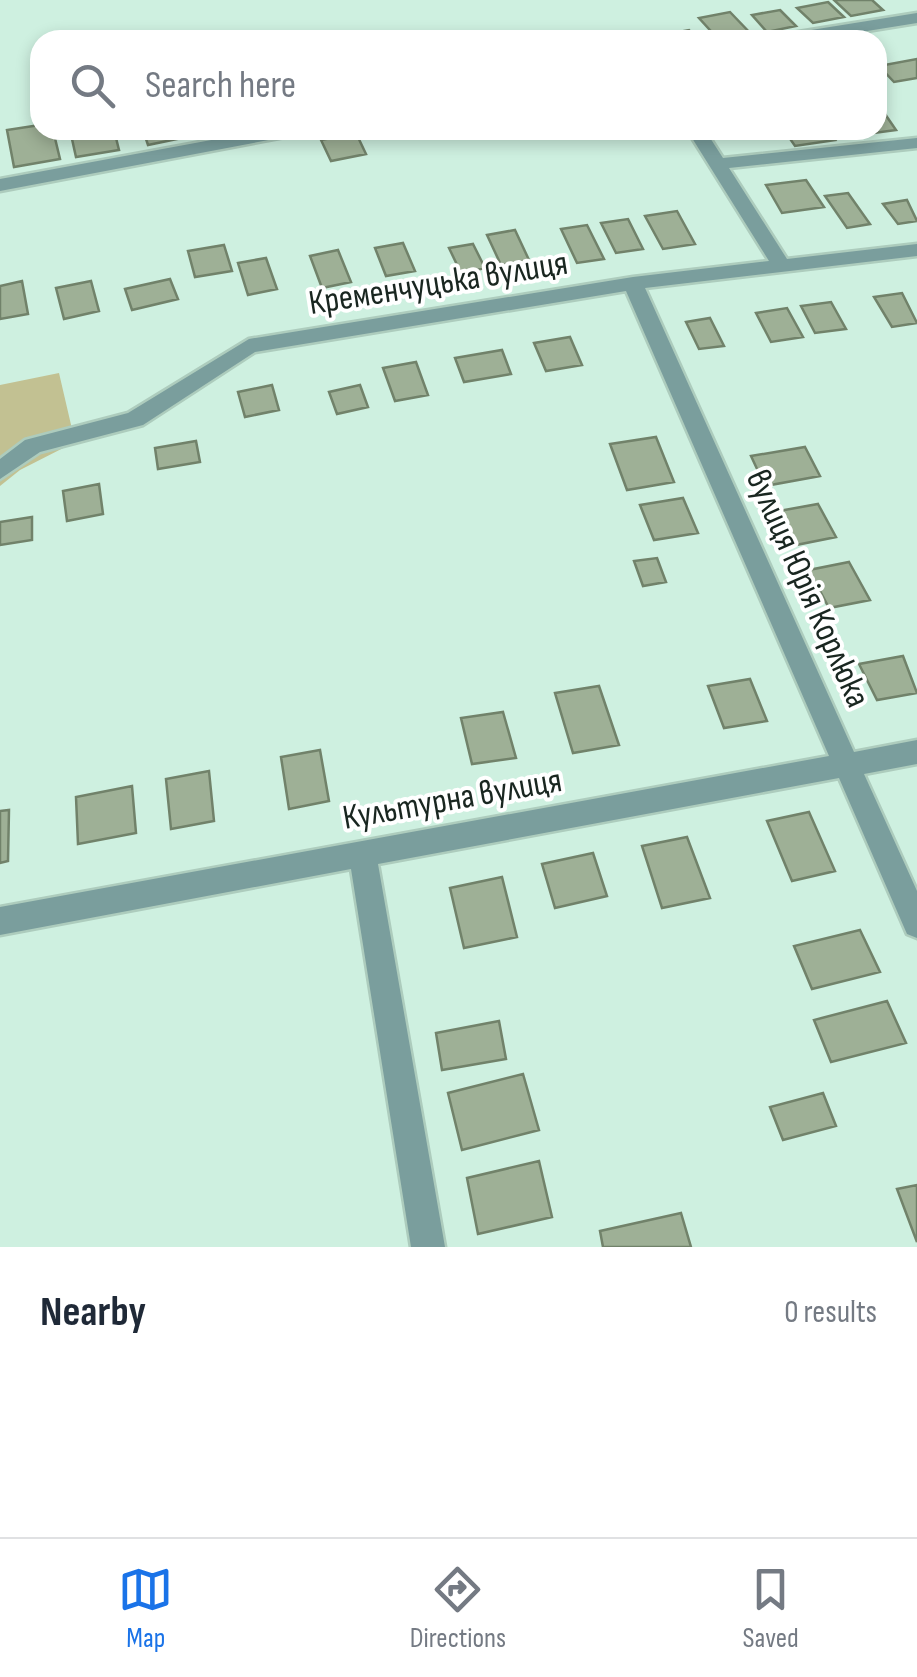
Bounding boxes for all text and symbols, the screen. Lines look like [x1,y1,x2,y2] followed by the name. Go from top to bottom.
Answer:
[30,30,887,140] search box
[65,58,120,113] icon: search
[145,63,296,108] text: Search here
[306,242,571,325] street label: Кременчуцька вулиця
[736,463,879,714] street label: вулиця Юрія Корлюка
[339,759,565,840] street label: Культурна вулиця
[40,1287,146,1338] text: Nearby
[784,1293,877,1332] text: 0 results
[118,1562,173,1655] tab: Map
[410,1562,506,1655] tab: Directions
[743,1562,799,1655] tab: Saved

